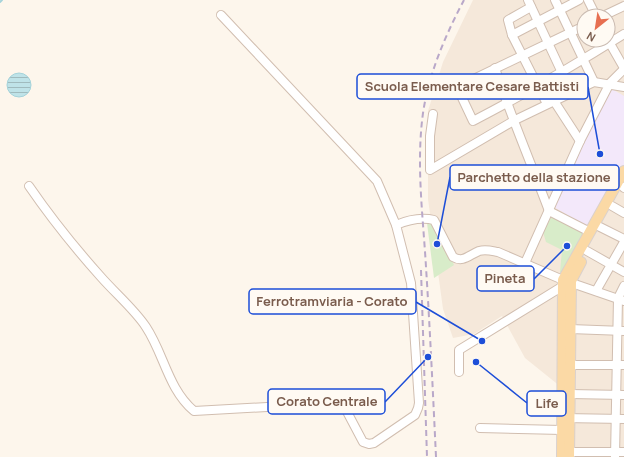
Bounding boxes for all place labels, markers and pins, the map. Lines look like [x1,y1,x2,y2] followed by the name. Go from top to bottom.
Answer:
[357,74,588,99] callout: Scuola Elementare Cesare Battisti
[450,165,619,190] callout: Parchetto della stazione
[477,266,534,291] callout: Pineta
[249,289,416,314] callout: Ferrotramviaria - Corato
[268,389,385,414] callout: Corato Centrale
[527,391,566,416] callout: Life

